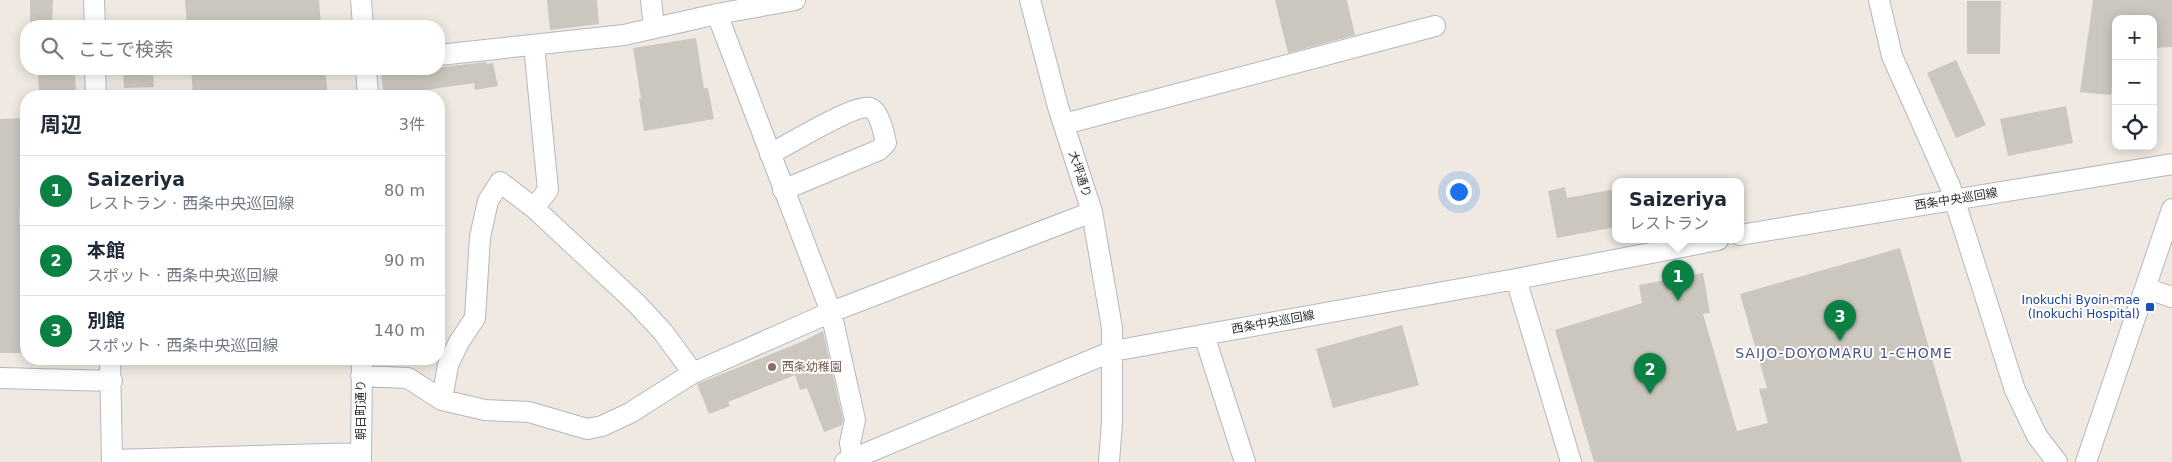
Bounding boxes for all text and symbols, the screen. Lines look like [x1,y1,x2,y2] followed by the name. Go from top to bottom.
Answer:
[2112,15,2157,150] map controls
[2112,15,2157,60] button: +
[20,20,445,75] search box
[38,34,66,62] icon: search
[78,38,173,60] text: ここで検索
[2112,60,2157,105] button: −
[2112,105,2157,150] button: locate
[40,113,82,137] text: 周辺
[399,115,425,134] text: 3件
[1066,149,1094,199] street label: 大坪通り
[87,168,185,190] text: Saizeriya
[1612,178,1744,243] popup
[1446,179,1472,205] your location
[50,181,62,200] text: 1
[384,181,425,200] text: 80 m
[1913,186,1999,212] street label: 西条中央巡回線
[1629,188,1727,210] text: Saizeriya
[87,194,294,213] text: レストラン · 西条中央巡回線
[1629,214,1709,233] text: レストラン
[87,239,125,261] text: 本館
[50,251,62,270] text: 2
[384,251,425,270] text: 90 m
[1662,260,1694,301] pin: 1
[87,266,278,285] text: スポット · 西条中央巡回線
[2022,293,2140,321] place label: Inokuchi Byoin-mae (Inokuchi Hospital)
[1824,300,1856,341] pin: 3
[2144,301,2156,313] marker: Inokuchi Byoin-mae (Inokuchi Hospital)
[1230,308,1316,336] street label: 西条中央巡回線
[87,309,125,331] text: 別館
[50,321,62,340] text: 3
[374,321,425,340] text: 140 m
[87,336,278,355] text: スポット · 西条中央巡回線
[1735,345,1953,361] district label: SAIJO-DOYOMARU 1-CHOME
[1634,353,1666,394] pin: 2
[782,360,842,374] place label: 西条幼稚園
[766,361,778,373] marker: 西条幼稚園
[354,380,368,440] street label: 朝日町通り

